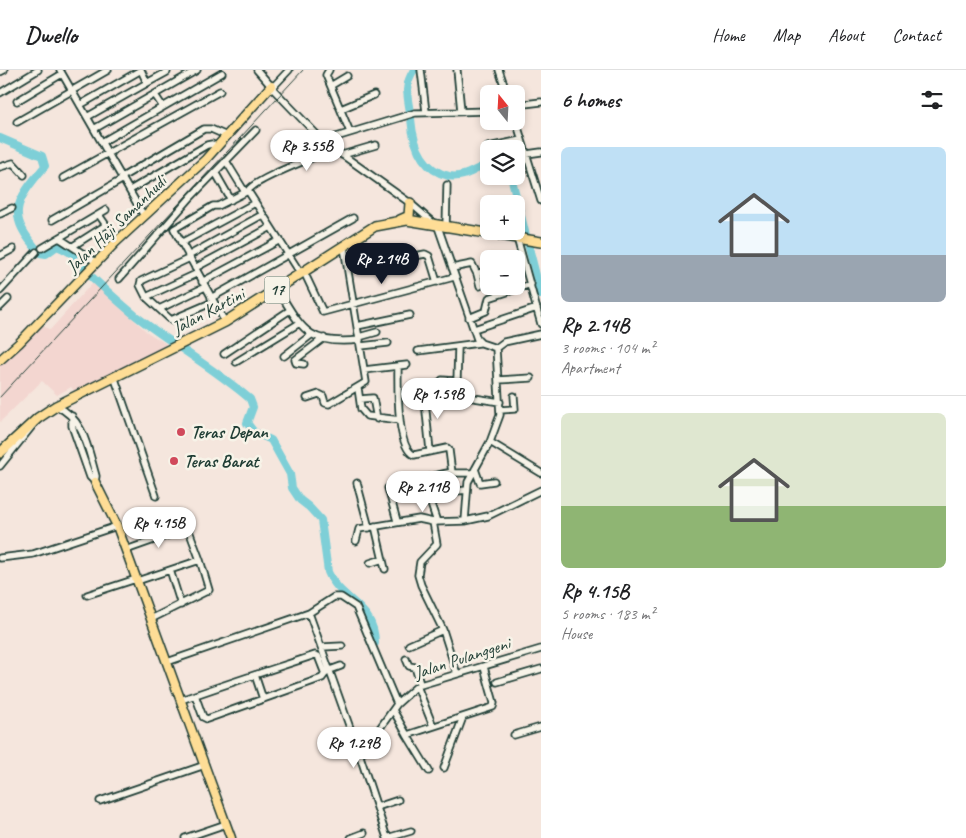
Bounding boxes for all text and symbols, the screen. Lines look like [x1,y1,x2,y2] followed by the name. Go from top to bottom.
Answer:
[25,20,77,50] text: Dwello
[712,24,745,46] text: Home
[773,24,800,46] text: Map
[828,24,864,46] text: About
[892,24,941,46] text: Contact
[480,85,525,130] north arrow
[480,85,525,295] map controls
[918,86,946,114] icon: filters
[561,87,621,113] text: 6 homes
[255,129,359,172] pin: Rp 3.55B
[281,136,333,156] text: Rp 3.55B
[480,140,525,185] button: layers
[60,169,173,278] street label: Jalan Haji Samanhudi
[709,180,799,270] icon: home
[480,195,525,240] button: +
[330,242,434,285] pin: Rp 2.14B
[356,249,408,269] text: Rp 2.14B
[480,250,525,295] button: −
[264,276,290,304] road number: 17
[167,282,250,340] street label: Jalan Kartini
[561,312,629,338] text: Rp 2.14B
[561,338,655,358] text: 3 rooms · 104 m²
[561,358,620,378] text: Apartment
[386,378,490,420] pin: Rp 1.59B
[412,384,464,404] text: Rp 1.59B
[191,421,269,443] place label: Teras Depan
[175,426,187,438] marker: Teras Depan
[709,445,799,535] icon: home
[184,450,261,472] place label: Teras Barat
[168,455,180,467] marker: Teras Barat
[371,470,475,513] pin: Rp 2.11B
[397,477,449,497] text: Rp 2.11B
[107,506,211,549] pin: Rp 4.15B
[133,513,185,533] text: Rp 4.15B
[561,578,629,604] text: Rp 4.15B
[561,604,655,624] text: 5 rooms · 183 m²
[561,624,592,644] text: House
[410,631,515,684] street label: Jalan Pulanggeni
[302,726,406,769] pin: Rp 1.29B
[328,733,380,753] text: Rp 1.29B

